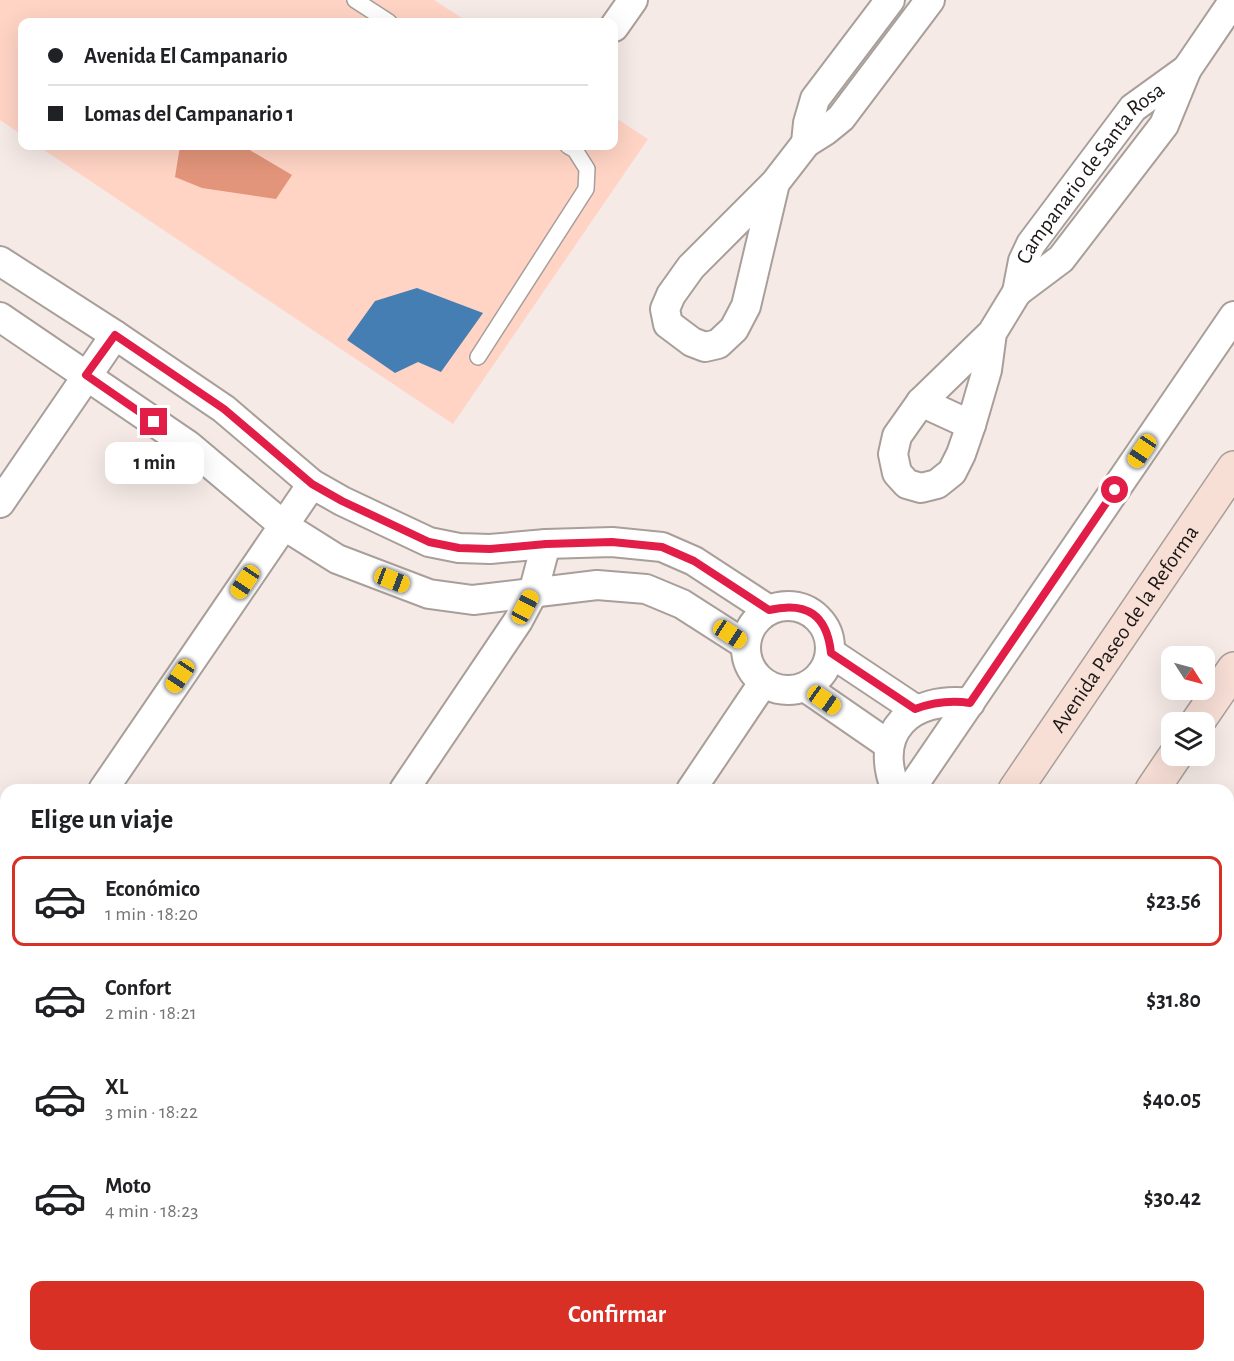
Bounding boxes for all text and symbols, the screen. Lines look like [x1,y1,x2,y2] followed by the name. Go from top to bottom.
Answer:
[84,45,288,67] text: Avenida El Campanario
[1012,78,1168,267] street label: Campanario de Santa Rosa
[84,103,294,125] text: Lomas del Campanario 1
[140,408,167,435] route end
[1124,431,1160,471] car
[104,443,204,485] callout: 1 min
[133,453,176,473] text: 1 min
[1101,476,1128,503] route start
[1047,521,1203,736] street label: Avenida Paseo de la Reforma
[227,562,263,602] car
[372,565,412,595] car
[509,587,541,627] car
[710,617,750,651] car
[1161,646,1215,700] north arrow
[1161,646,1215,766] map controls
[162,656,198,696] car
[804,682,844,718] car
[1161,712,1215,766] button: layers
[30,806,173,833] text: Elige un viaje
[33,874,87,928] icon: car
[105,878,200,900] text: Económico
[1146,890,1201,912] text: $23.56
[105,904,198,924] text: 1 min · 18:20
[33,973,87,1027] icon: car
[105,977,171,999] text: Confort
[1146,989,1201,1011] text: $31.80
[105,1003,197,1023] text: 2 min · 18:21
[33,1072,87,1126] icon: car
[105,1076,128,1098] text: XL
[1143,1088,1201,1110] text: $40.05
[105,1102,198,1122] text: 3 min · 18:22
[33,1171,87,1225] icon: car
[105,1175,151,1197] text: Moto
[1144,1187,1201,1209] text: $30.42
[105,1201,199,1221] text: 4 min · 18:23
[30,1281,1204,1350] button: Confirmar

